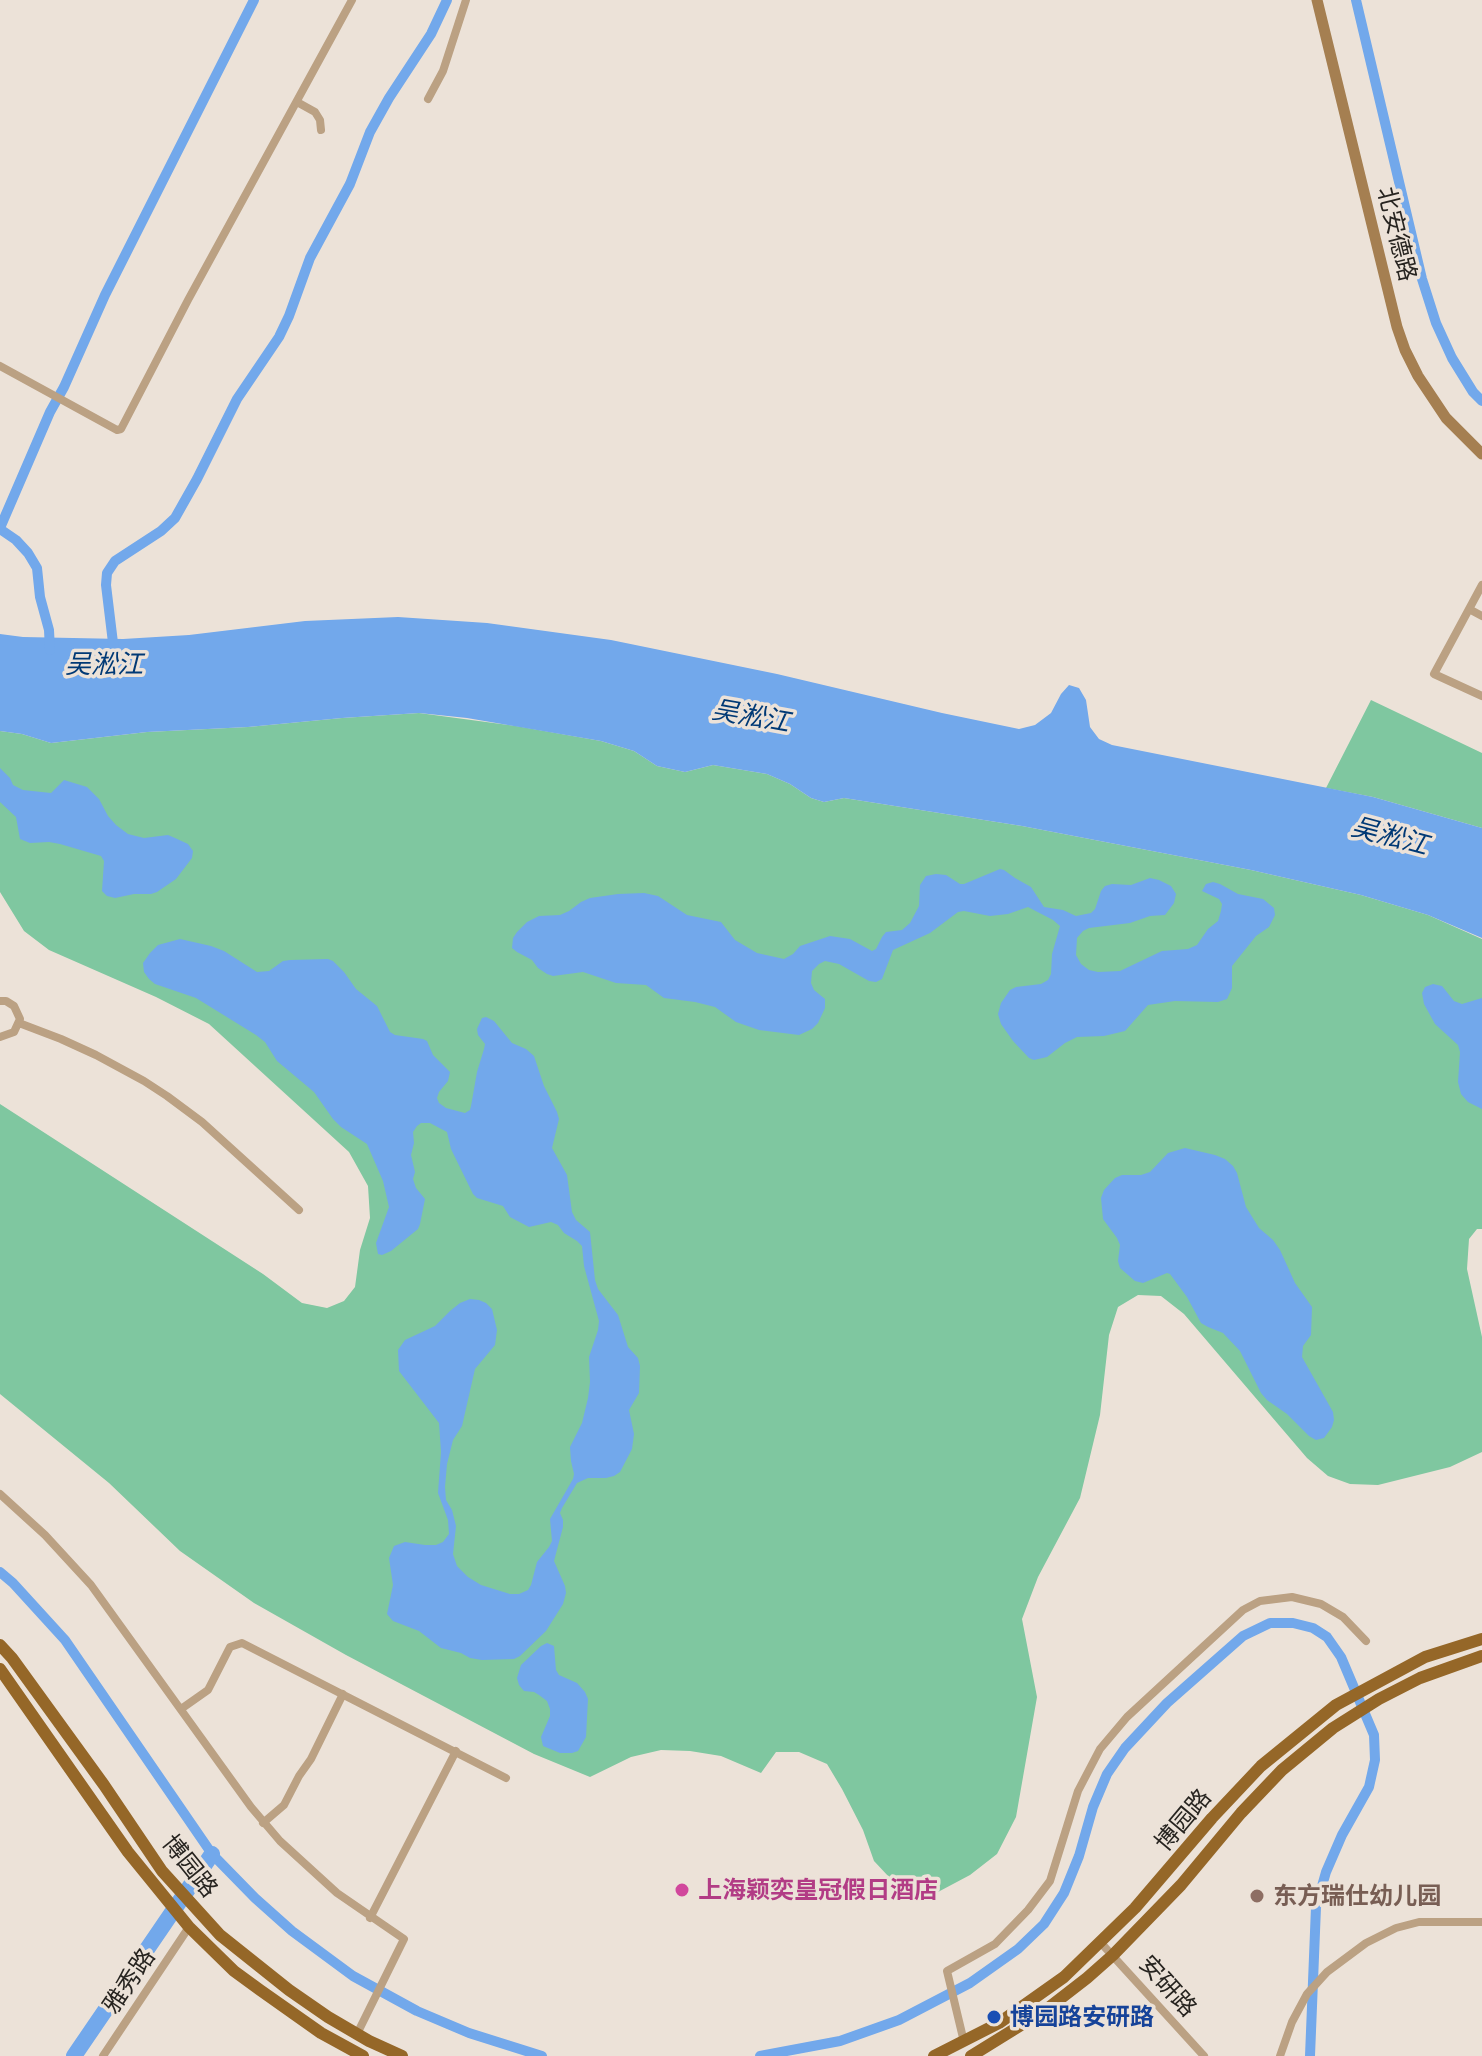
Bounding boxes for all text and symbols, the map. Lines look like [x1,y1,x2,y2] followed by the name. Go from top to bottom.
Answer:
[1371,184,1423,284] street label: 北安德路
[65,648,143,680] water label: 吴淞江
[710,694,792,738] water label: 吴淞江
[1348,811,1432,861] water label: 吴淞江
[1149,1783,1217,1857] street label: 博园路
[156,1829,224,1903] street label: 博园路
[698,1876,938,1904] place label: 上海颖奕皇冠假日酒店
[673,1881,691,1899] marker: 上海颖奕皇冠假日酒店
[1273,1882,1441,1910] place label: 东方瑞仕幼儿园
[1248,1887,1266,1905] marker: 东方瑞仕幼儿园
[97,1943,161,2019] street label: 雅秀路
[1133,1950,1203,2022] street label: 安研路
[1010,2003,1154,2031] place label: 博园路安研路
[985,2008,1003,2026] marker: 博园路安研路

